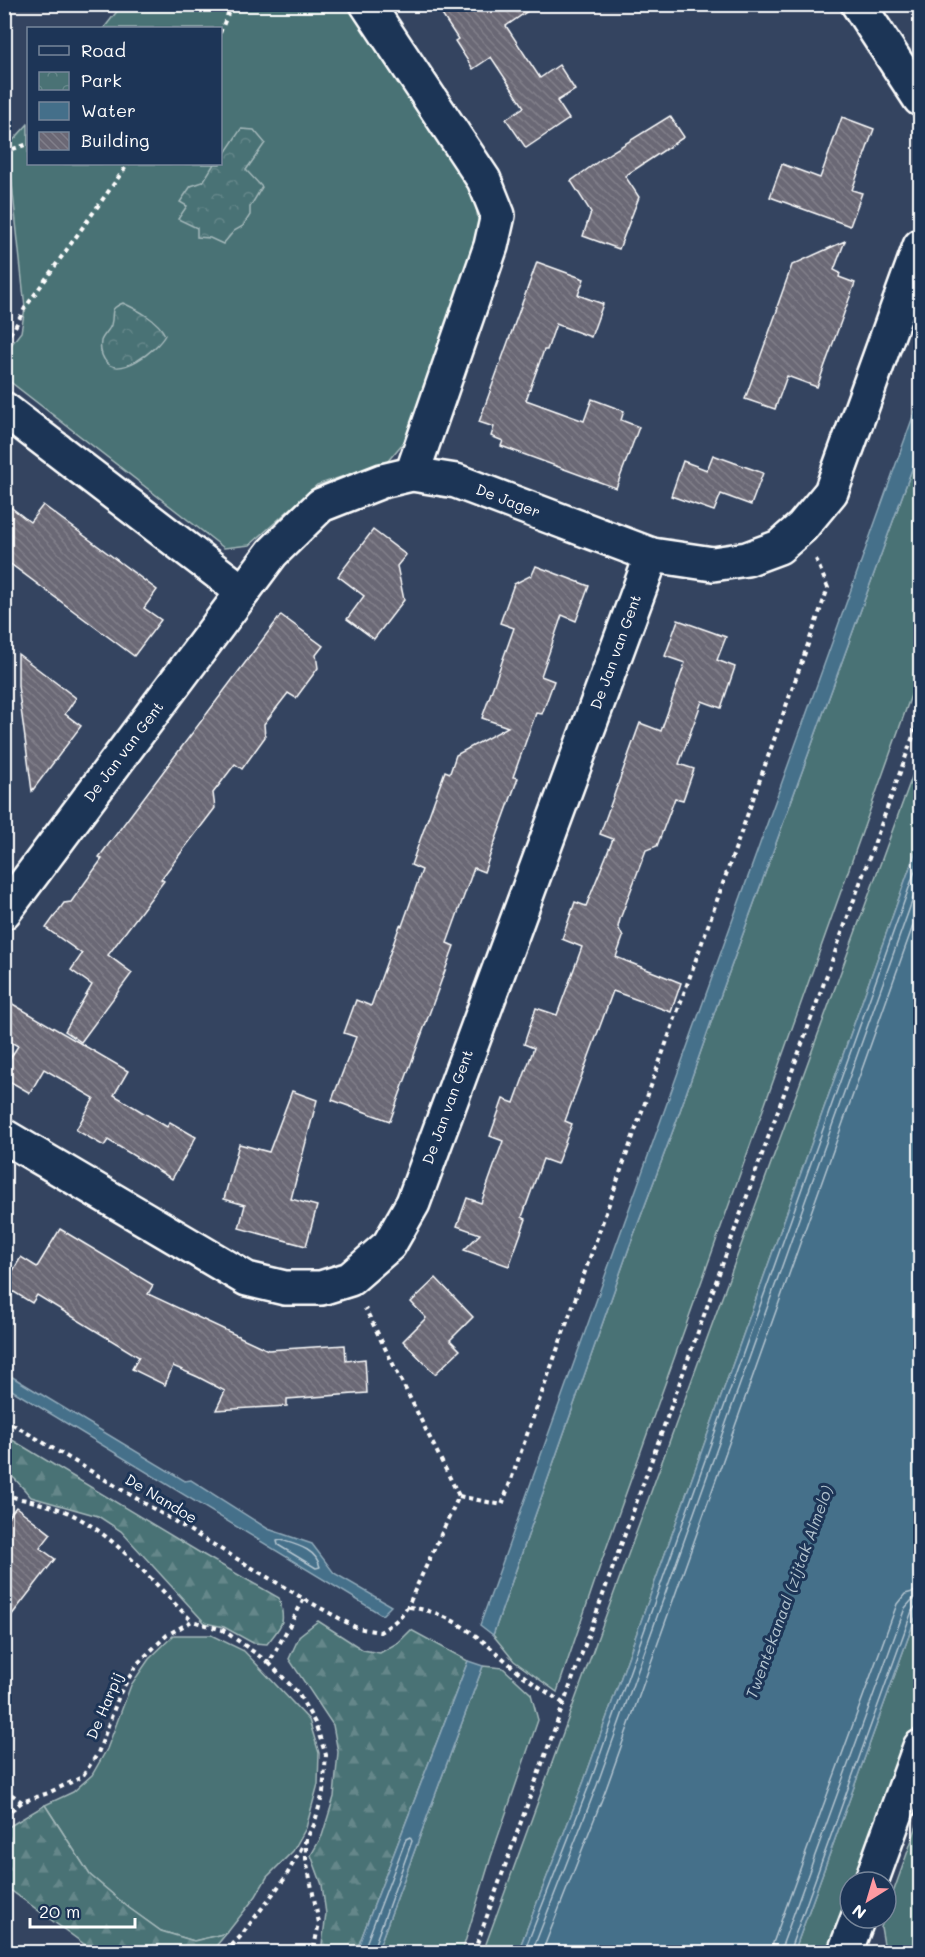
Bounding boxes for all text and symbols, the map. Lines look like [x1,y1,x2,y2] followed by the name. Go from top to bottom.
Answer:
[27,27,222,165] legend
[81,38,126,62] text: Road
[81,68,122,92] text: Park
[81,98,136,122] text: Water
[81,128,149,152] text: Building
[473,479,543,521] street label: De Jager
[585,591,645,712] street label: De Jan van Gent
[79,697,168,806] street label: De Jan van Gent
[417,1046,477,1167] street label: De Jan van Gent
[122,1469,201,1528] street label: De Nandoe
[740,1482,837,1701] water label: Twentekanaal (zijtak Almelo)
[81,1669,127,1742] street label: De Harpij
[838,1870,898,1930] north arrow
[30,1891,135,1929] scale bar
[39,1899,80,1923] text: 20 m
[847,1900,870,1924] text: N

